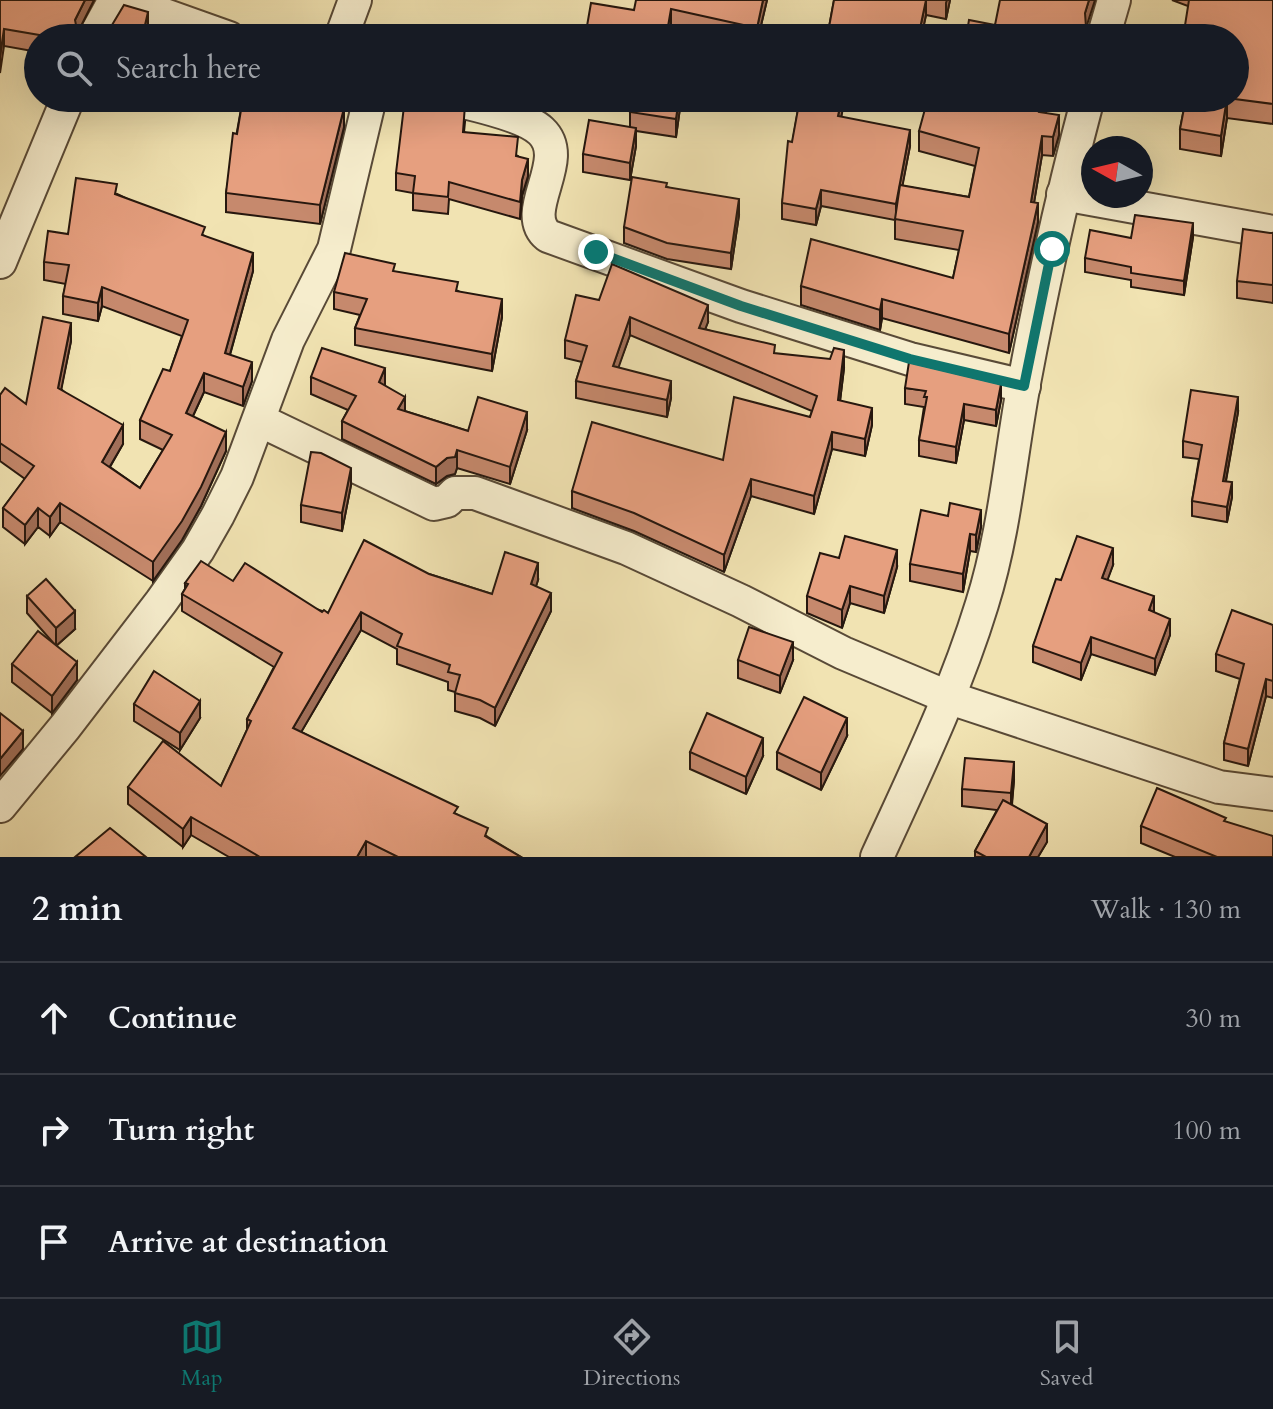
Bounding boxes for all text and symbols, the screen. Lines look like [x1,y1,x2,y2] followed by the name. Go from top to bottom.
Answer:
[24,24,1249,112] search box
[52,46,96,90] icon: search
[116,48,261,89] text: Search here
[1081,136,1153,208] north arrow
[1034,231,1070,267] route start
[578,234,614,270] route end
[32,886,123,932] text: 2 min
[1091,892,1241,927] text: Walk · 130 m
[32,996,76,1040] icon: ahead
[108,998,237,1039] text: Continue
[1185,1001,1241,1036] text: 30 m
[32,1108,76,1152] icon: right
[108,1110,254,1151] text: Turn right
[1172,1113,1241,1148] text: 100 m
[32,1220,76,1264] icon: arrive
[108,1222,388,1263] text: Arrive at destination
[180,1315,224,1393] tab: Map
[583,1315,680,1393] tab: Directions
[1040,1315,1093,1393] tab: Saved

